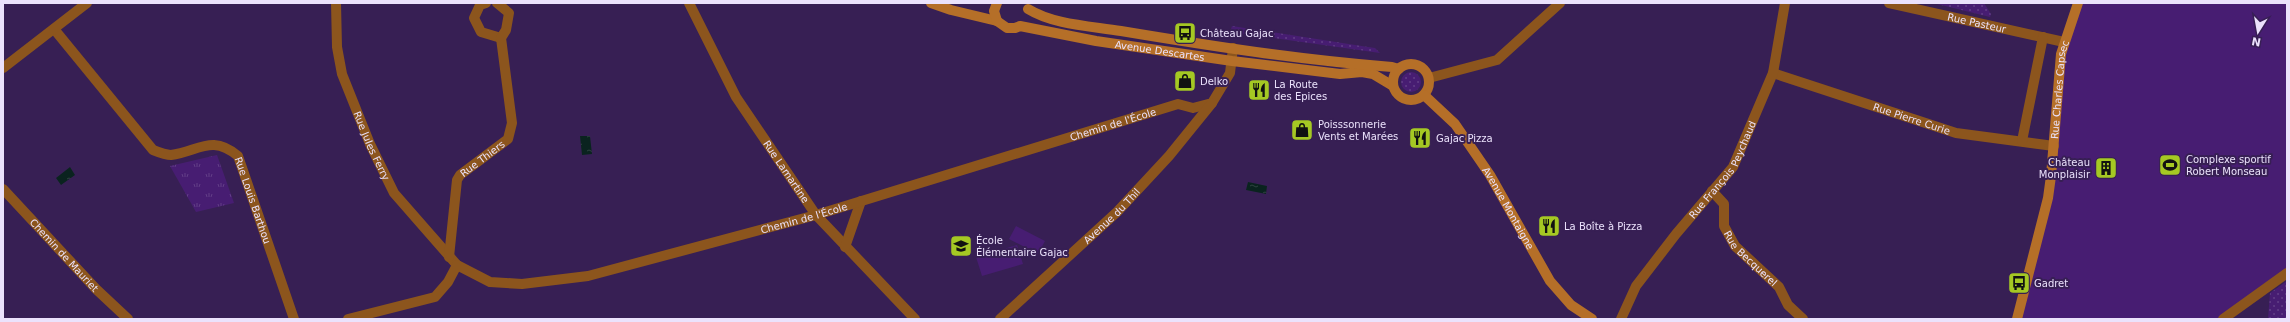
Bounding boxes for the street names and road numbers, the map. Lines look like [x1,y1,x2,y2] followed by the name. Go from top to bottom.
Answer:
[1946,11,2008,35] street label: Rue Pasteur
[1114,39,1205,63] street label: Avenue Descartes
[2049,39,2071,139] street label: Rue Charles Capsec
[1872,101,1952,137] street label: Rue Pierre Curie
[1069,106,1157,143] street label: Chemin de l'École
[351,110,392,182] street label: Rue Jules Ferry
[1687,119,1758,221] street label: Rue François Peychaud
[458,138,507,179] street label: Rue Thiers
[761,138,811,205] street label: Rue Lamartine
[233,155,273,245] street label: Rue Louis Barthou
[1480,165,1536,251] street label: Avenue Montaigne
[1081,186,1142,246] street label: Avenue du Thil
[759,201,849,236] street label: Chemin de l'École
[27,217,100,294] street label: Chemin de Mauriet
[1722,229,1779,288] street label: Rue Becquerel

